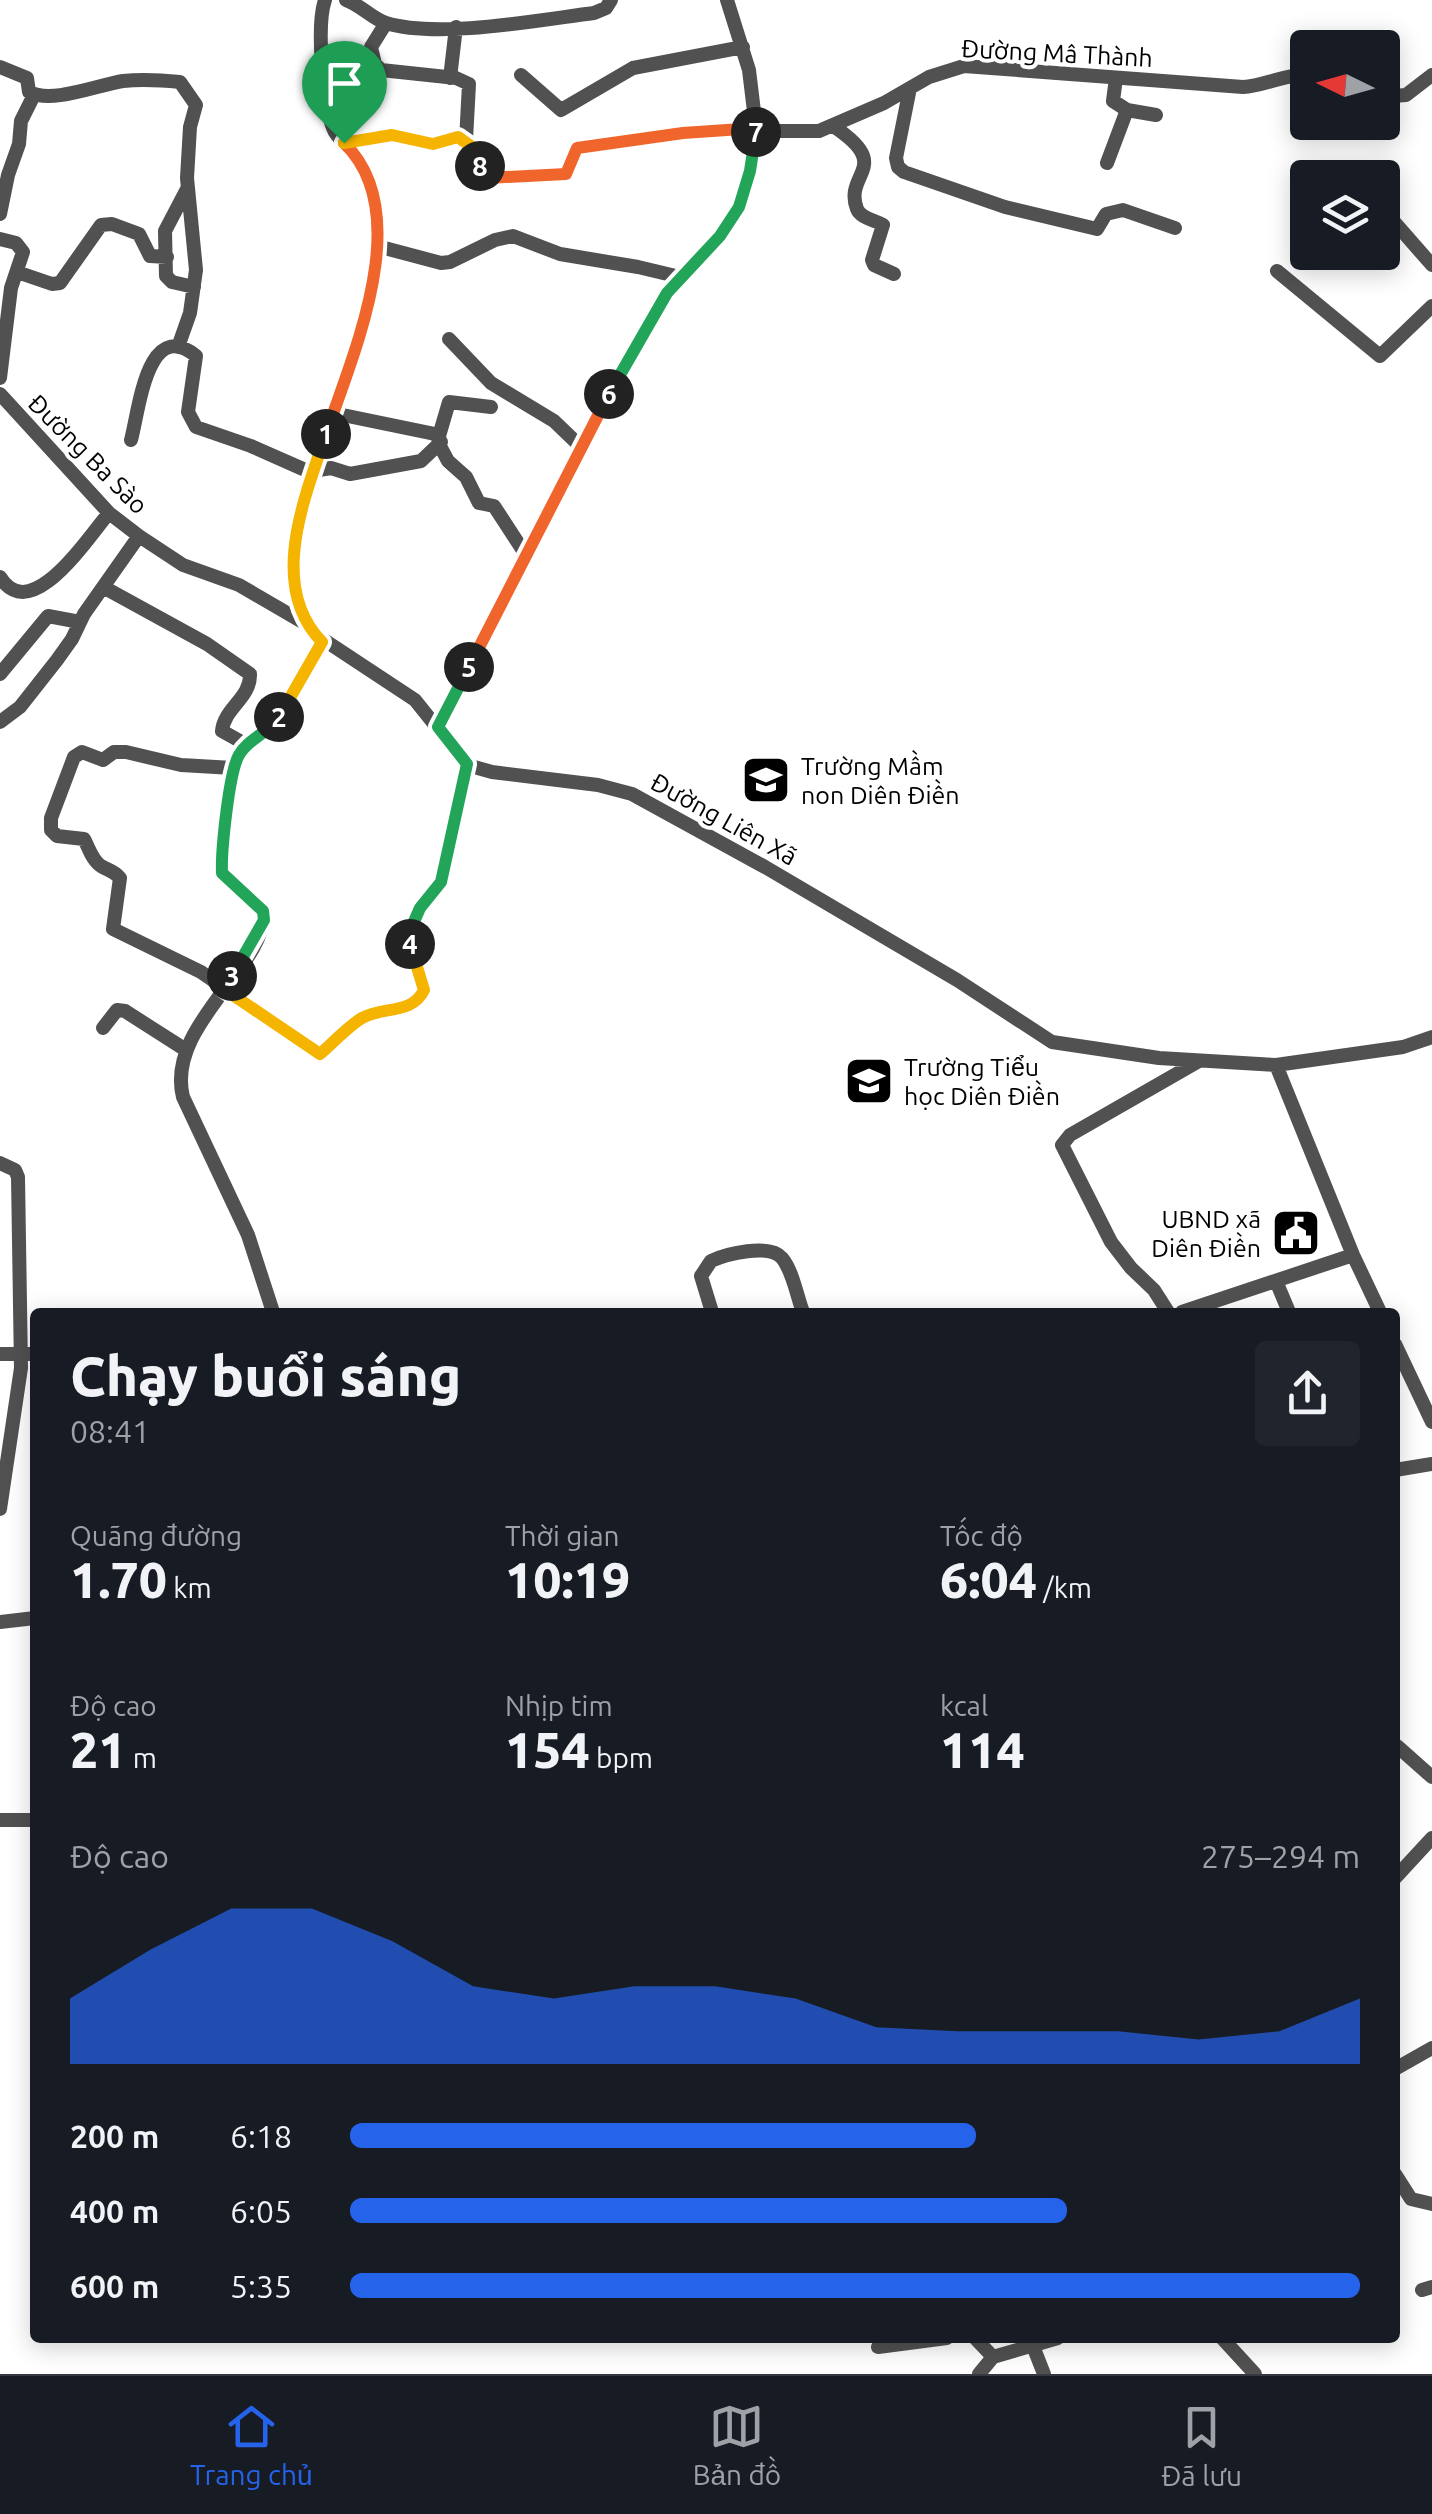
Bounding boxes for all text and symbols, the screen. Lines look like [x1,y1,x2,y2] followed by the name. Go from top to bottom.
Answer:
[1290,30,1400,140] north arrow
[1290,30,1400,270] map controls
[961,34,1153,72] street label: Đường Mâ Thành
[302,41,387,144] pin
[317,56,372,111] icon: arrive
[731,107,781,157] pin: 7
[748,116,764,147] text: 7
[455,141,505,191] pin: 8
[472,150,488,181] text: 8
[1290,160,1400,270] button: layers
[584,369,634,419] pin: 6
[601,378,617,409] text: 6
[23,389,153,519] street label: Đường Ba Sào
[301,409,351,459] pin: 1
[318,418,334,449] text: 1
[444,642,494,692] pin: 5
[461,651,477,682] text: 5
[254,692,304,742] pin: 2
[271,701,287,732] text: 2
[801,749,960,809] place label: Trường Mầm non Diên Điền
[740,754,792,806] school or university icon: Trường Mầm non Diên Điền
[646,767,802,871] street label: Đường Liên Xã
[385,919,435,969] pin: 4
[402,928,418,959] text: 4
[207,951,257,1001] pin: 3
[224,960,240,991] text: 3
[904,1053,1060,1110] place label: Trường Tiểu học Diên Điền
[843,1055,895,1107] school or university icon: Trường Tiểu học Diên Điền
[1151,1205,1261,1262] place label: UBND xã Diên Điền
[1270,1207,1322,1259] public building icon: UBND xã Diên Điền
[1255,1341,1360,1446] button: share
[70,1345,461,1406] text: Chạy buổi sáng
[70,1413,150,1449] text: 08:41
[70,1520,242,1551] text: Quãng đường
[505,1520,620,1551] text: Thời gian
[940,1520,1023,1551] text: Tốc độ
[70,1551,167,1607] text: 1.70
[505,1551,630,1607] text: 10:19
[940,1551,1037,1607] text: 6:04
[167,1572,212,1603] text: km
[1037,1572,1092,1603] text: /km
[70,1690,157,1721] text: Độ cao
[505,1690,613,1721] text: Nhịp tim
[940,1690,988,1721] text: kcal
[70,1721,126,1777] text: 21
[505,1721,590,1777] text: 154
[940,1721,1025,1777] text: 114
[126,1742,157,1773] text: m
[590,1742,653,1773] text: bpm
[70,1838,169,1874] text: Độ cao
[1201,1838,1360,1874] text: 275–294 m
[70,2118,159,2154] text: 200 m
[230,2118,292,2154] text: 6:18
[70,2193,159,2229] text: 400 m
[230,2193,292,2229] text: 6:05
[70,2268,159,2304] text: 600 m
[230,2268,292,2304] text: 5:35
[190,2399,313,2492] tab: Trang chủ
[693,2399,781,2492] tab: Bản đồ
[1161,2400,1242,2491] tab: Đã lưu

